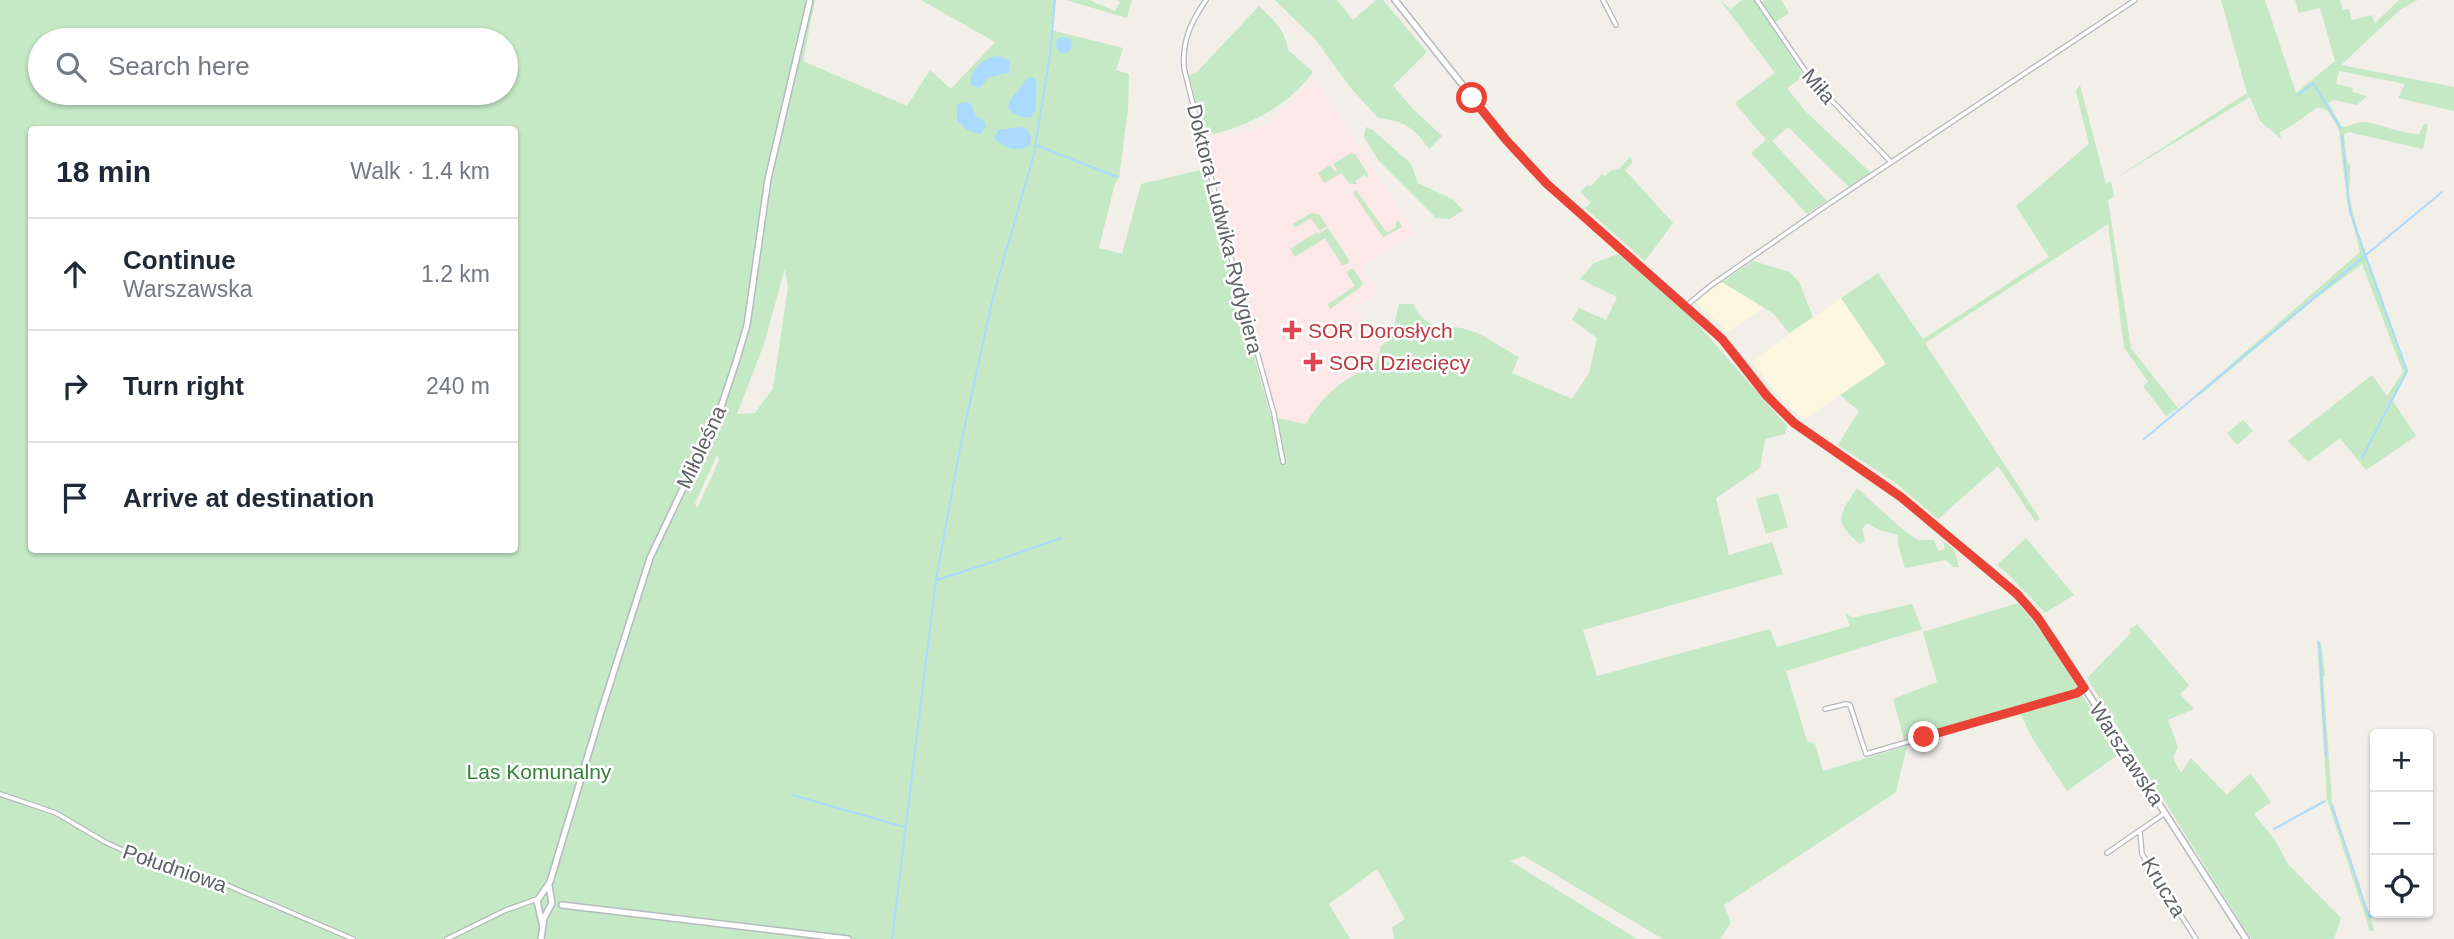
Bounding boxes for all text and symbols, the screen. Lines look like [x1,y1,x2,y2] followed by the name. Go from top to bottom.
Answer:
[28,28,518,105] search box
[52,48,90,86] icon: search
[108,51,250,81] text: Search here
[1798,64,1841,108] street label: Miła
[1456,82,1487,113] route start
[1183,102,1267,357] street label: Doktora Ludwika Rydygiera
[56,155,151,188] text: 18 min
[350,158,490,184] text: Walk · 1.4 km
[123,245,236,275] text: Continue
[56,255,94,293] icon: ahead
[421,261,490,287] text: 1.2 km
[123,276,253,302] text: Warszawska
[1308,319,1453,342] place label: SOR Dorosłych
[1282,320,1302,340] marker: SOR Dorosłych
[1329,351,1471,374] place label: SOR Dziecięcy
[1303,352,1323,372] marker: SOR Dziecięcy
[56,367,94,405] icon: right
[123,371,244,401] text: Turn right
[426,373,490,399] text: 240 m
[672,402,730,492] street label: Miłoleśna
[56,479,94,517] icon: arrive
[123,483,374,513] text: Arrive at destination
[2085,698,2169,810] street label: Warszawska
[1908,721,1939,752] route end
[2370,729,2433,918] map controls
[2370,729,2433,792] button: +
[467,760,612,783] park label: Las Komunalny
[2370,792,2433,855] button: −
[120,839,230,897] street label: Południowa
[2137,853,2191,921] street label: Krucza
[2370,855,2433,918] button: locate

